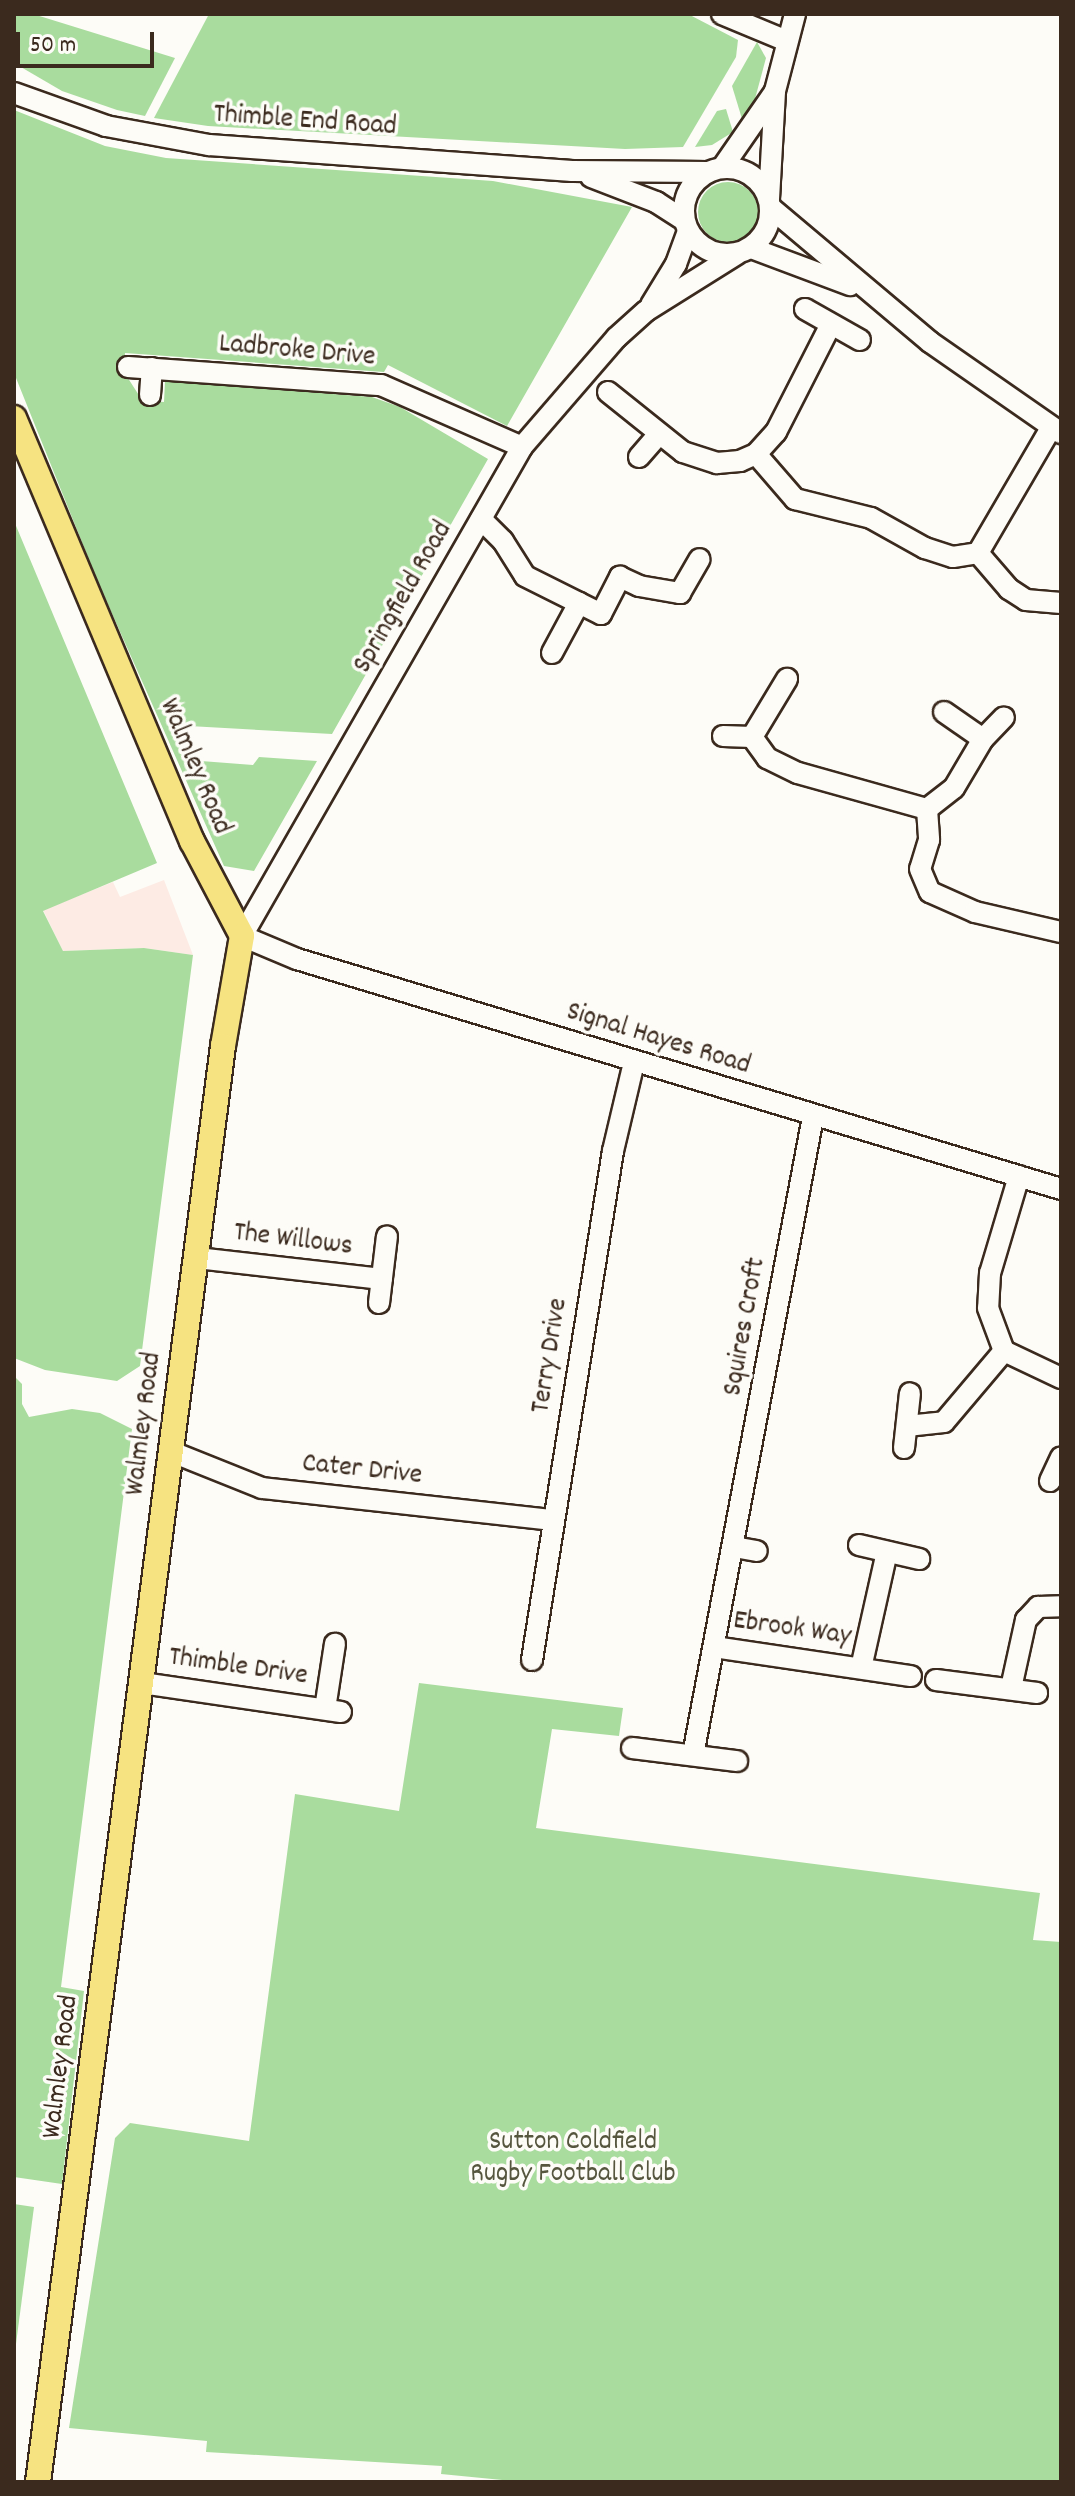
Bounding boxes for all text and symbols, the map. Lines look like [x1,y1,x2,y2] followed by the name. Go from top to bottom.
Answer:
[20,16,158,66] scale bar
[30,29,76,63] text: 50 m
[212,99,398,145] street label: Thimble End Road
[217,328,377,376] street label: Ladbroke Drive
[347,516,461,680] street label: Springfield Road
[150,694,238,840] street label: Walmley Road
[562,996,754,1084] street label: Signal Hayes Road
[232,1217,354,1265] street label: The Willows
[717,1255,775,1399] street label: Squires Croft
[525,1296,577,1416] street label: Terry Drive
[120,1350,170,1498] street label: Walmley Road
[300,1448,424,1494] street label: Cater Drive
[731,1605,853,1655] street label: Ebrook Way
[166,1642,310,1694] street label: Thimble Drive
[37,1993,87,2141] street label: Walmley Road
[470,2126,676,2192] park label: Sutton Coldfield Rugby Football Club

